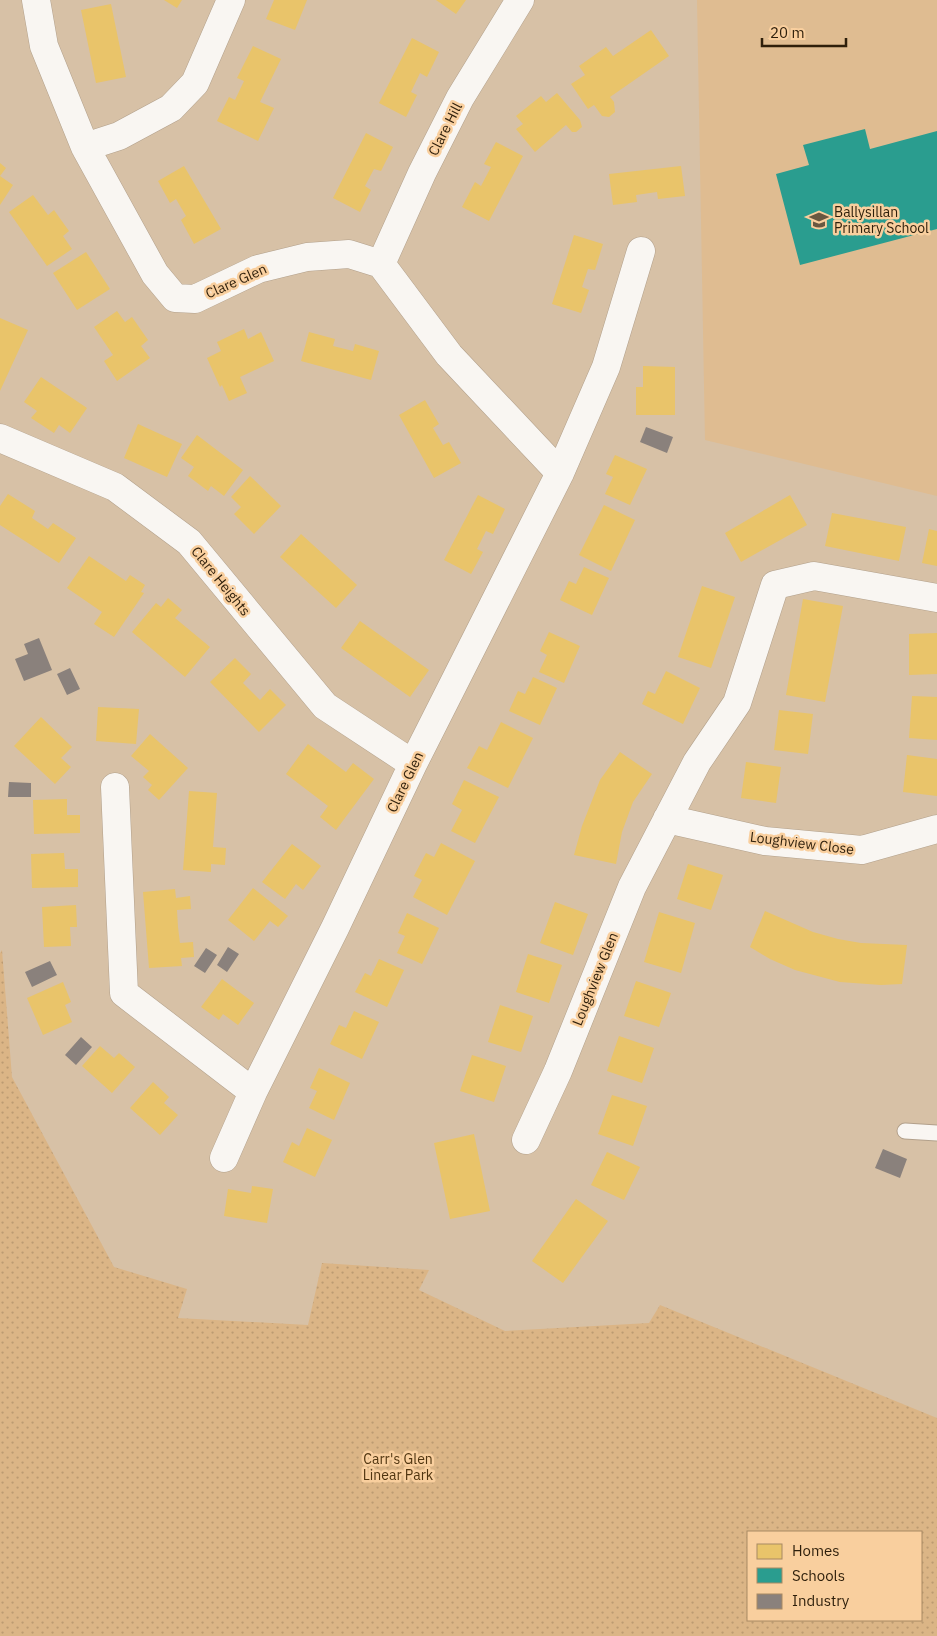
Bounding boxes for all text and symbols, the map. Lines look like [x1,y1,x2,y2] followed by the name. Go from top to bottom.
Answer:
[762,15,846,47] scale bar
[770,23,805,42] text: 20 m
[424,99,466,158] street label: Clare Hill
[834,203,929,237] place label: Ballysillan Primary School
[808,209,830,231] school or university icon: Ballysillan Primary School
[203,260,269,302] street label: Clare Glen
[188,543,255,620] street label: Clare Heights
[383,749,427,815] street label: Clare Glen
[749,828,855,858] street label: Loughview Close
[568,930,622,1028] street label: Loughview Glen
[363,1450,434,1484] park label: Carr's Glen Linear Park
[747,1531,922,1621] legend
[792,1541,840,1560] text: Homes
[792,1566,845,1585] text: Schools
[792,1591,850,1610] text: Industry

